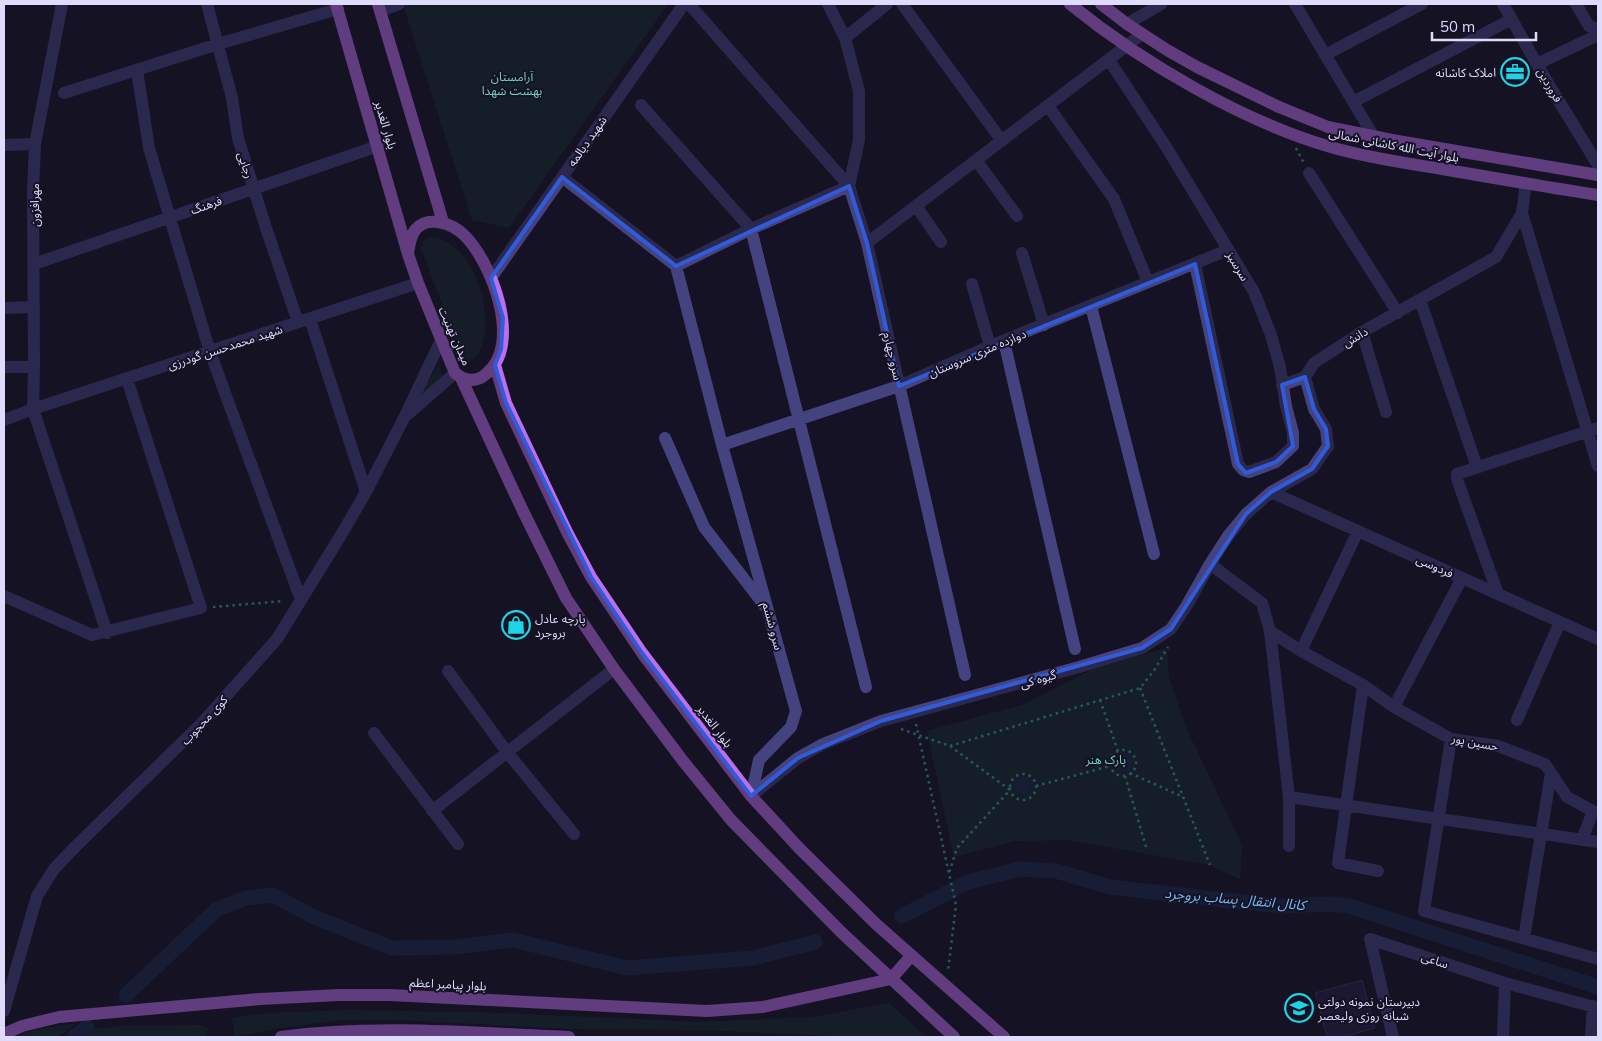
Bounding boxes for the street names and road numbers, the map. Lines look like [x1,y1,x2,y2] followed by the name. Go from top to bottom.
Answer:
[1534,65,1566,105] street label: فروردین
[372,98,400,151] street label: بلوار الغدیر
[564,113,610,169] street label: شهید دیالمه
[1328,125,1460,165] street label: بلوار آیت الله کاشانی شمالی
[235,150,257,180] street label: رجایی
[27,183,42,227] street label: مهرافزون
[188,193,224,217] street label: فرهنگ
[1223,248,1253,284] street label: سرسبز
[435,304,475,368] street label: میدان تهنیت
[166,321,284,373] street label: شهید محمدحسن گودرزی
[1340,323,1371,350] street label: دانش
[926,326,1028,380] street label: دوازده متری سروستان
[878,330,906,382] street label: سرو چهارم
[1414,551,1456,581] street label: فردوسی
[757,600,787,652] street label: سرو ششم
[1018,666,1059,691] street label: گیوه کی
[177,691,232,748] street label: کوی محجوب
[693,701,736,750] street label: بلوار الغدیر
[1449,730,1500,755] street label: حسین پور
[1419,949,1451,971] street label: ساعی
[409,974,487,995] street label: بلوار پیامبر اعظم

